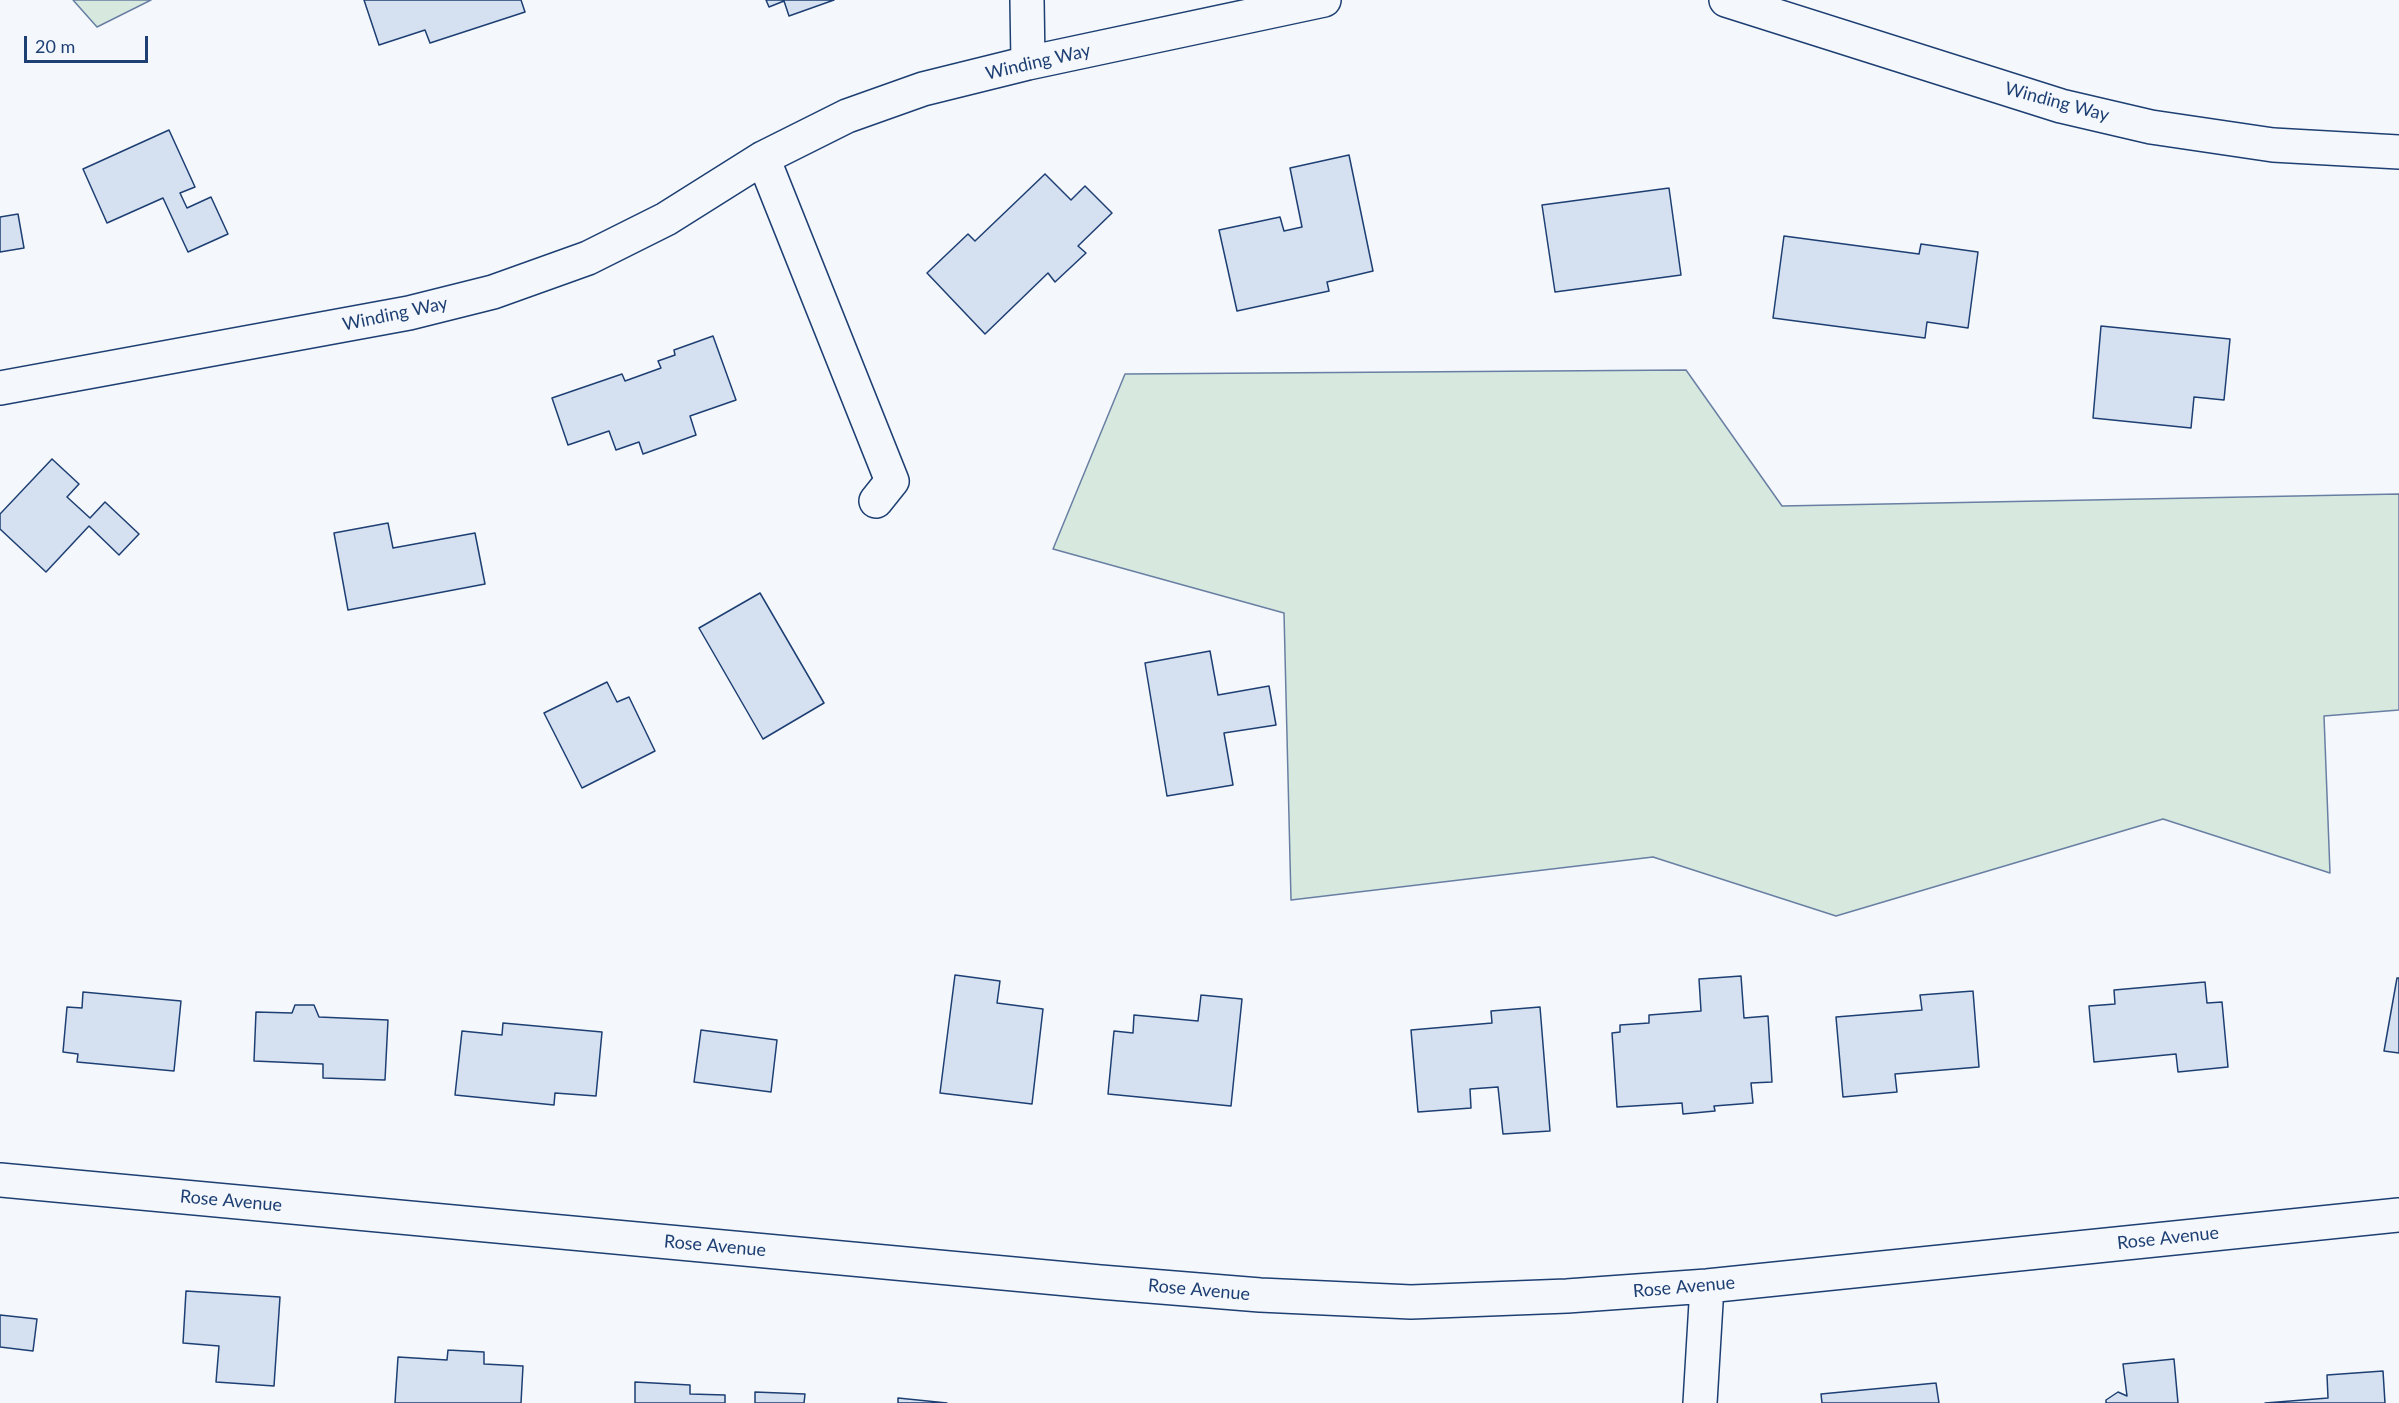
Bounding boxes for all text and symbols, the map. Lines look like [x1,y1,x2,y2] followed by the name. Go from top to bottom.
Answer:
[27,24,152,62] scale bar
[35,35,75,57] text: 20 m
[983,39,1093,85] street label: Winding Way
[2003,78,2111,126] street label: Winding Way
[340,292,450,336] street label: Winding Way
[179,1186,283,1216] street label: Rose Avenue
[2116,1222,2220,1254] street label: Rose Avenue
[663,1231,767,1261] street label: Rose Avenue
[1632,1272,1736,1302] street label: Rose Avenue
[1147,1275,1251,1305] street label: Rose Avenue

